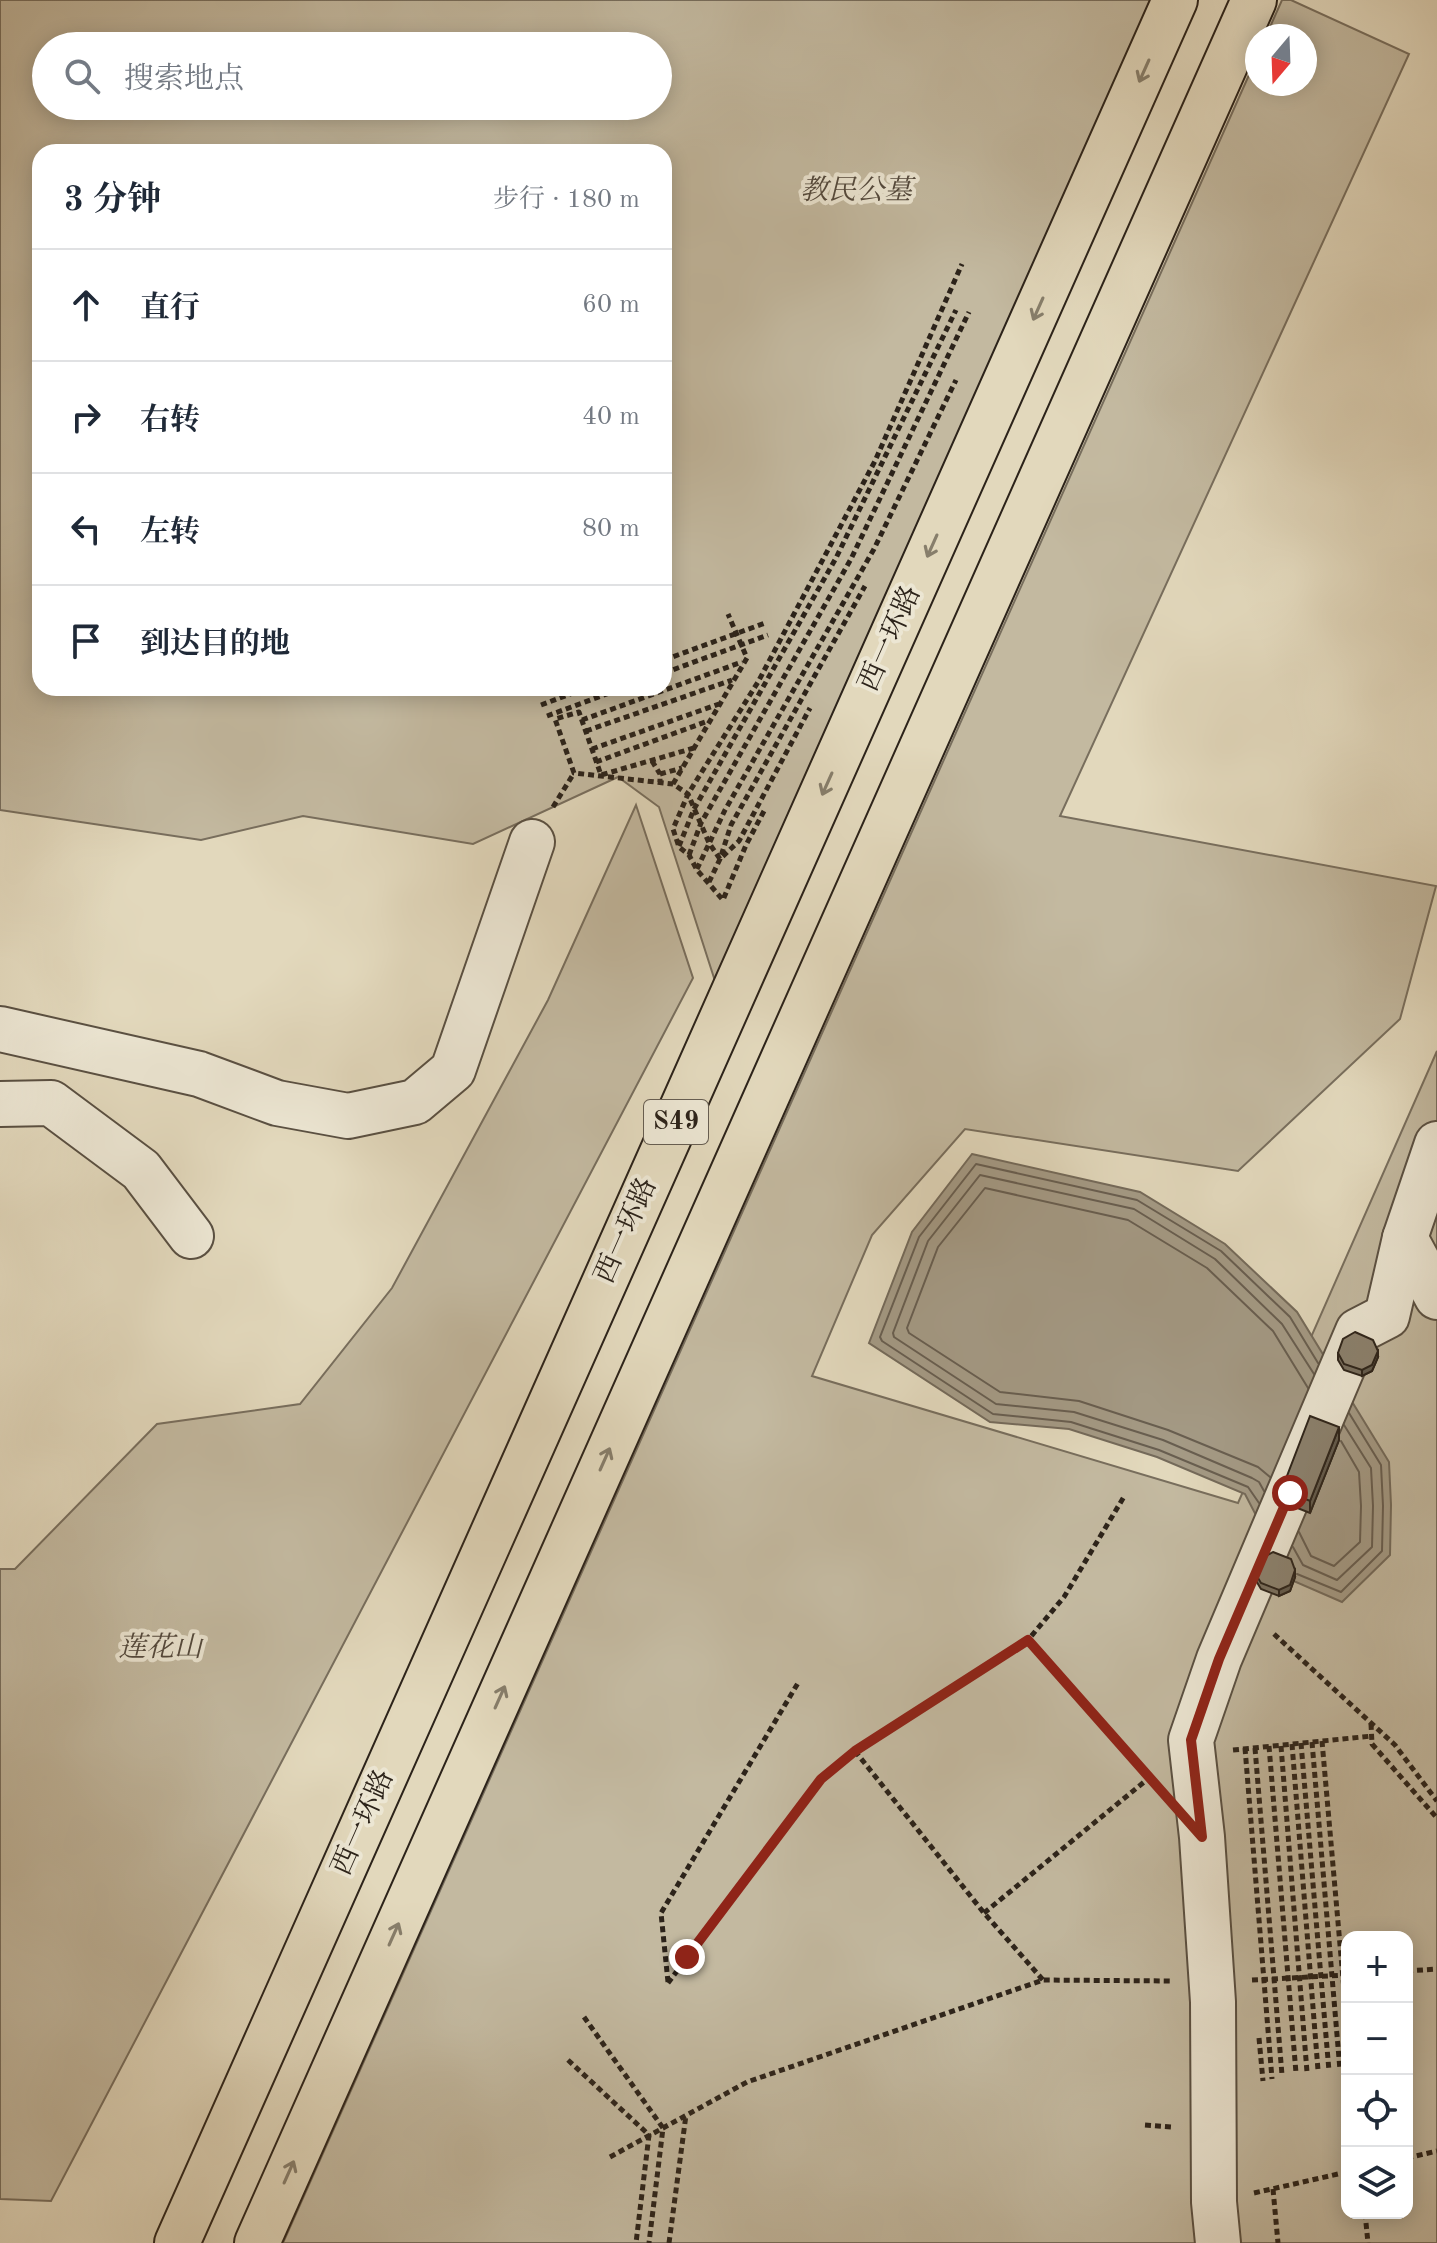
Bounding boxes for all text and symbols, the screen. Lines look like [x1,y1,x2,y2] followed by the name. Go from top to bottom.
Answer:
[1245,24,1317,96] north arrow
[32,32,672,120] search box
[60,54,104,98] icon: search
[1135,58,1150,83] one-way arrow
[124,65,244,95] text: 搜索地点
[800,175,916,206] park label: 教民公墓
[64,184,161,218] text: 3 分钟
[493,187,640,213] text: 步行 · 180 m
[64,283,108,327] icon: ahead
[582,292,640,318] text: 60 m
[140,294,200,324] text: 直行
[1030,297,1045,321] one-way arrow
[64,395,108,439] icon: right
[582,404,640,430] text: 40 m
[140,406,200,436] text: 右转
[64,507,108,551] icon: left
[582,516,640,542] text: 80 m
[140,518,200,548] text: 左转
[924,534,939,558] one-way arrow
[853,581,927,696] street label: 西一环路
[64,619,108,663] icon: arrive
[140,630,290,660] text: 到达目的地
[818,771,833,796] one-way arrow
[644,1100,708,1144] road number: S49
[589,1173,663,1288] street label: 西一环路
[599,1447,614,1472] one-way arrow
[1272,1475,1308,1511] route start
[118,1632,204,1663] park label: 莲花山
[493,1685,508,1709] one-way arrow
[326,1765,400,1880] street label: 西一环路
[387,1922,402,1946] one-way arrow
[1341,1931,1413,2219] map controls
[1341,1931,1413,2003] button: +
[669,1939,705,1975] route end
[1341,2003,1413,2075] button: −
[1341,2075,1413,2147] button: locate
[1341,2147,1413,2219] button: layers
[282,2160,297,2185] one-way arrow

